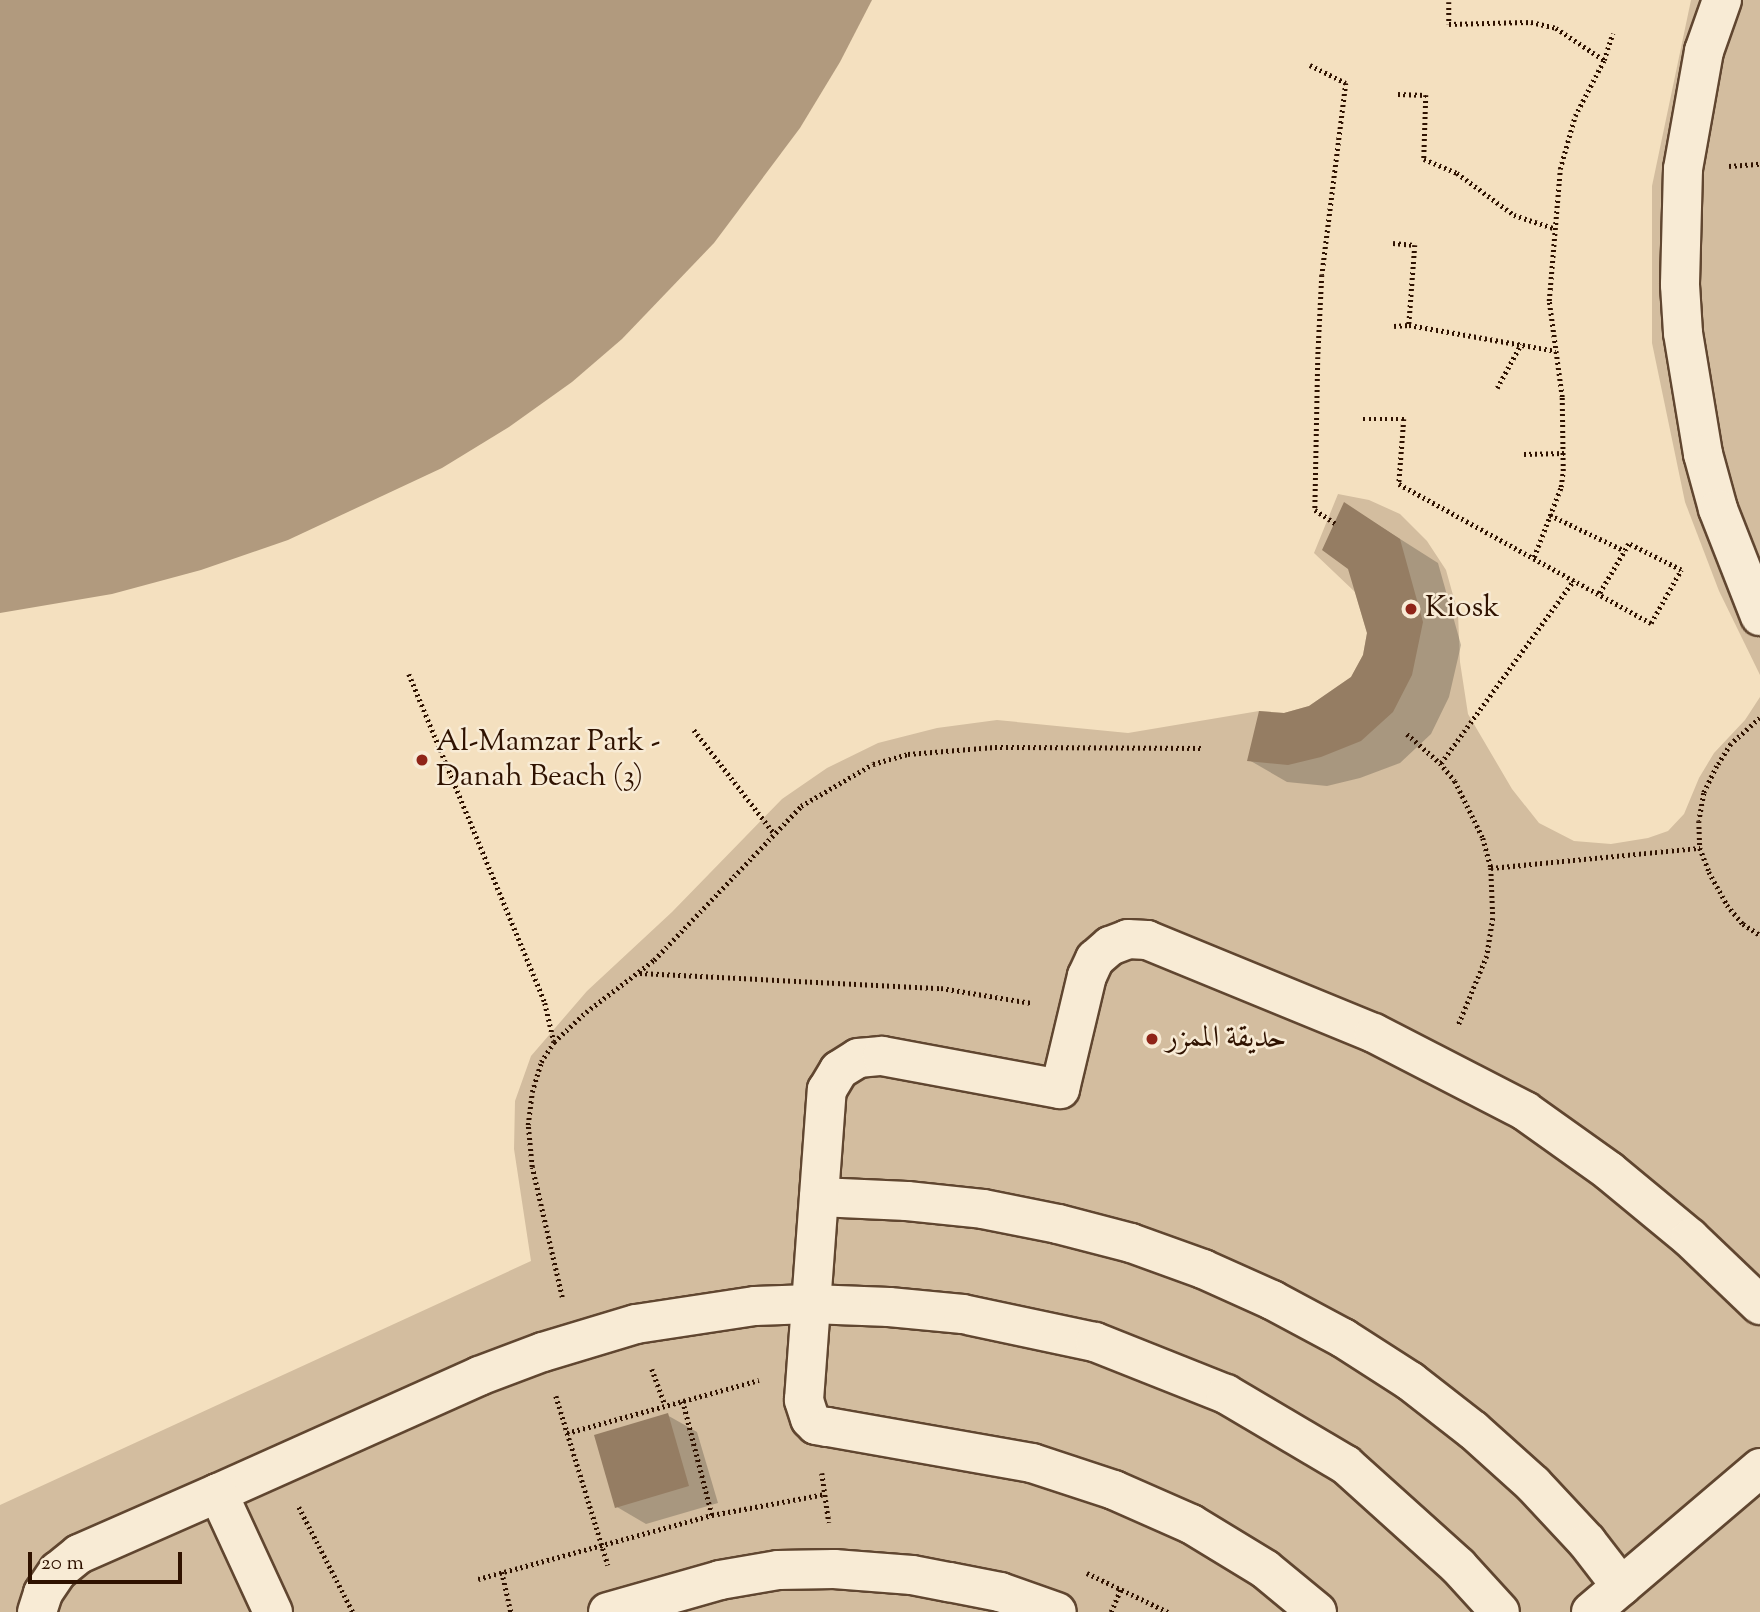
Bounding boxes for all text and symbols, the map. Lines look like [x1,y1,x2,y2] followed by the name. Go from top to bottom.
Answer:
[1425,591,1500,627] place label: Kiosk
[1403,601,1419,617] marker: Kiosk
[436,725,661,796] place label: Al-Mamzar Park - Danah Beach (3)
[414,752,430,768] marker: Al-Mamzar Park - Danah Beach (3)
[1166,1021,1286,1057] place label: حديقة الممزر
[1144,1031,1160,1047] marker: حديقة الممزر
[32,1538,186,1582] scale bar
[41,1549,84,1579] text: 20 m

